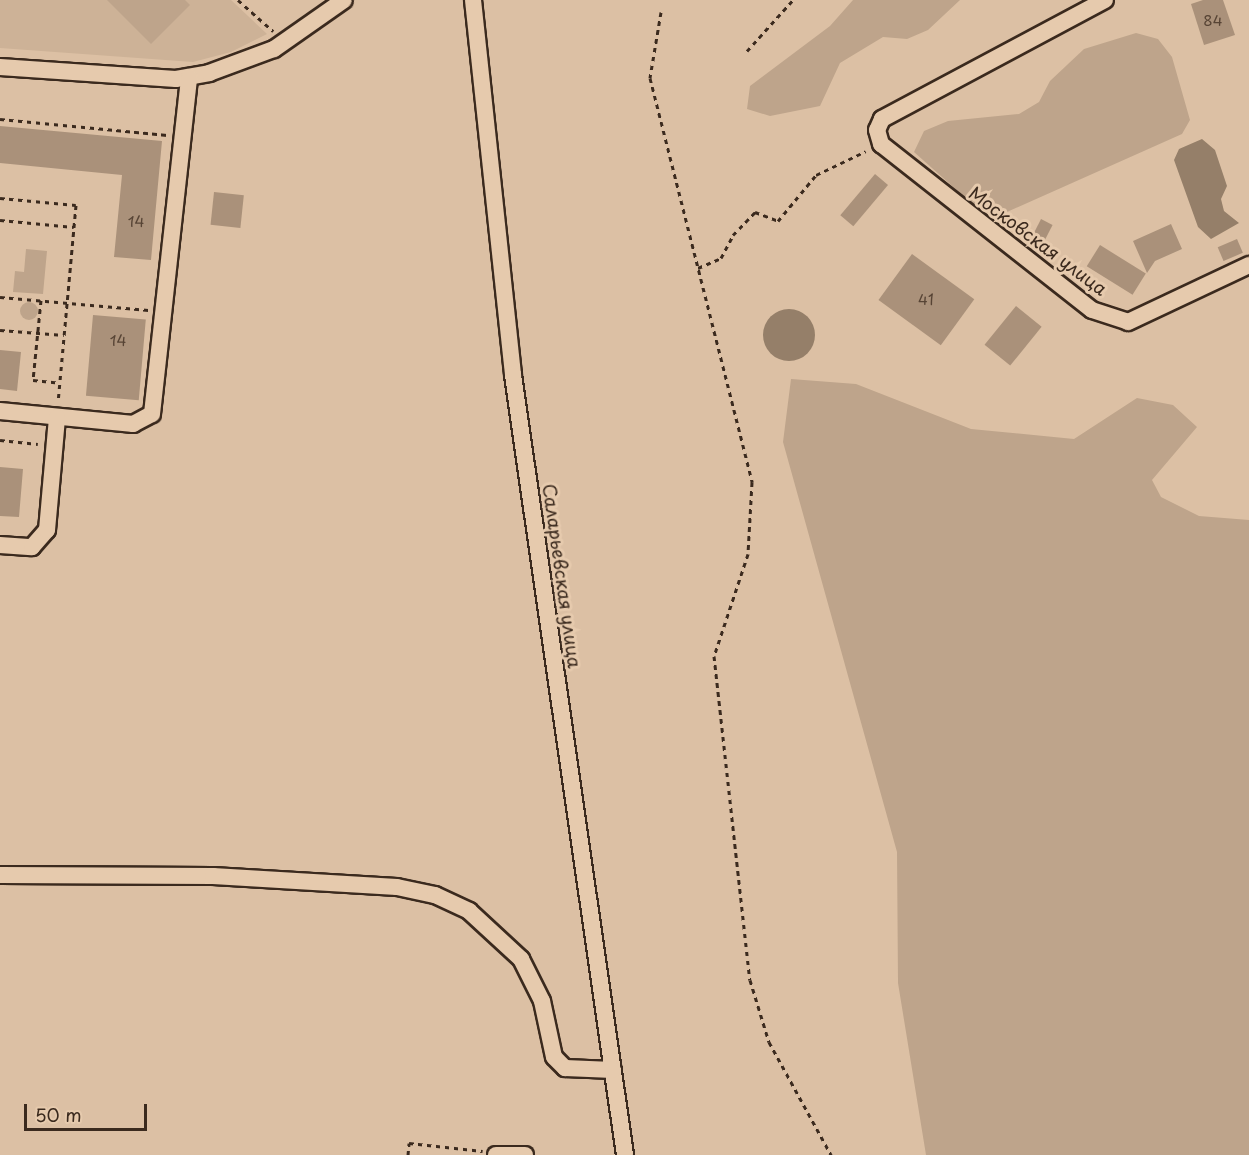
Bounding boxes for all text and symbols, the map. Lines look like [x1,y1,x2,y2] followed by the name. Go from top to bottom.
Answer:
[1203,11,1223,29] house number: 84
[964,182,1112,300] street label: Московская улица
[128,212,144,230] house number: 14
[918,290,934,308] house number: 41
[110,331,126,349] house number: 14
[538,482,586,670] street label: Саларьевская улица
[27,1092,150,1130] scale bar
[35,1101,82,1128] text: 50 m

